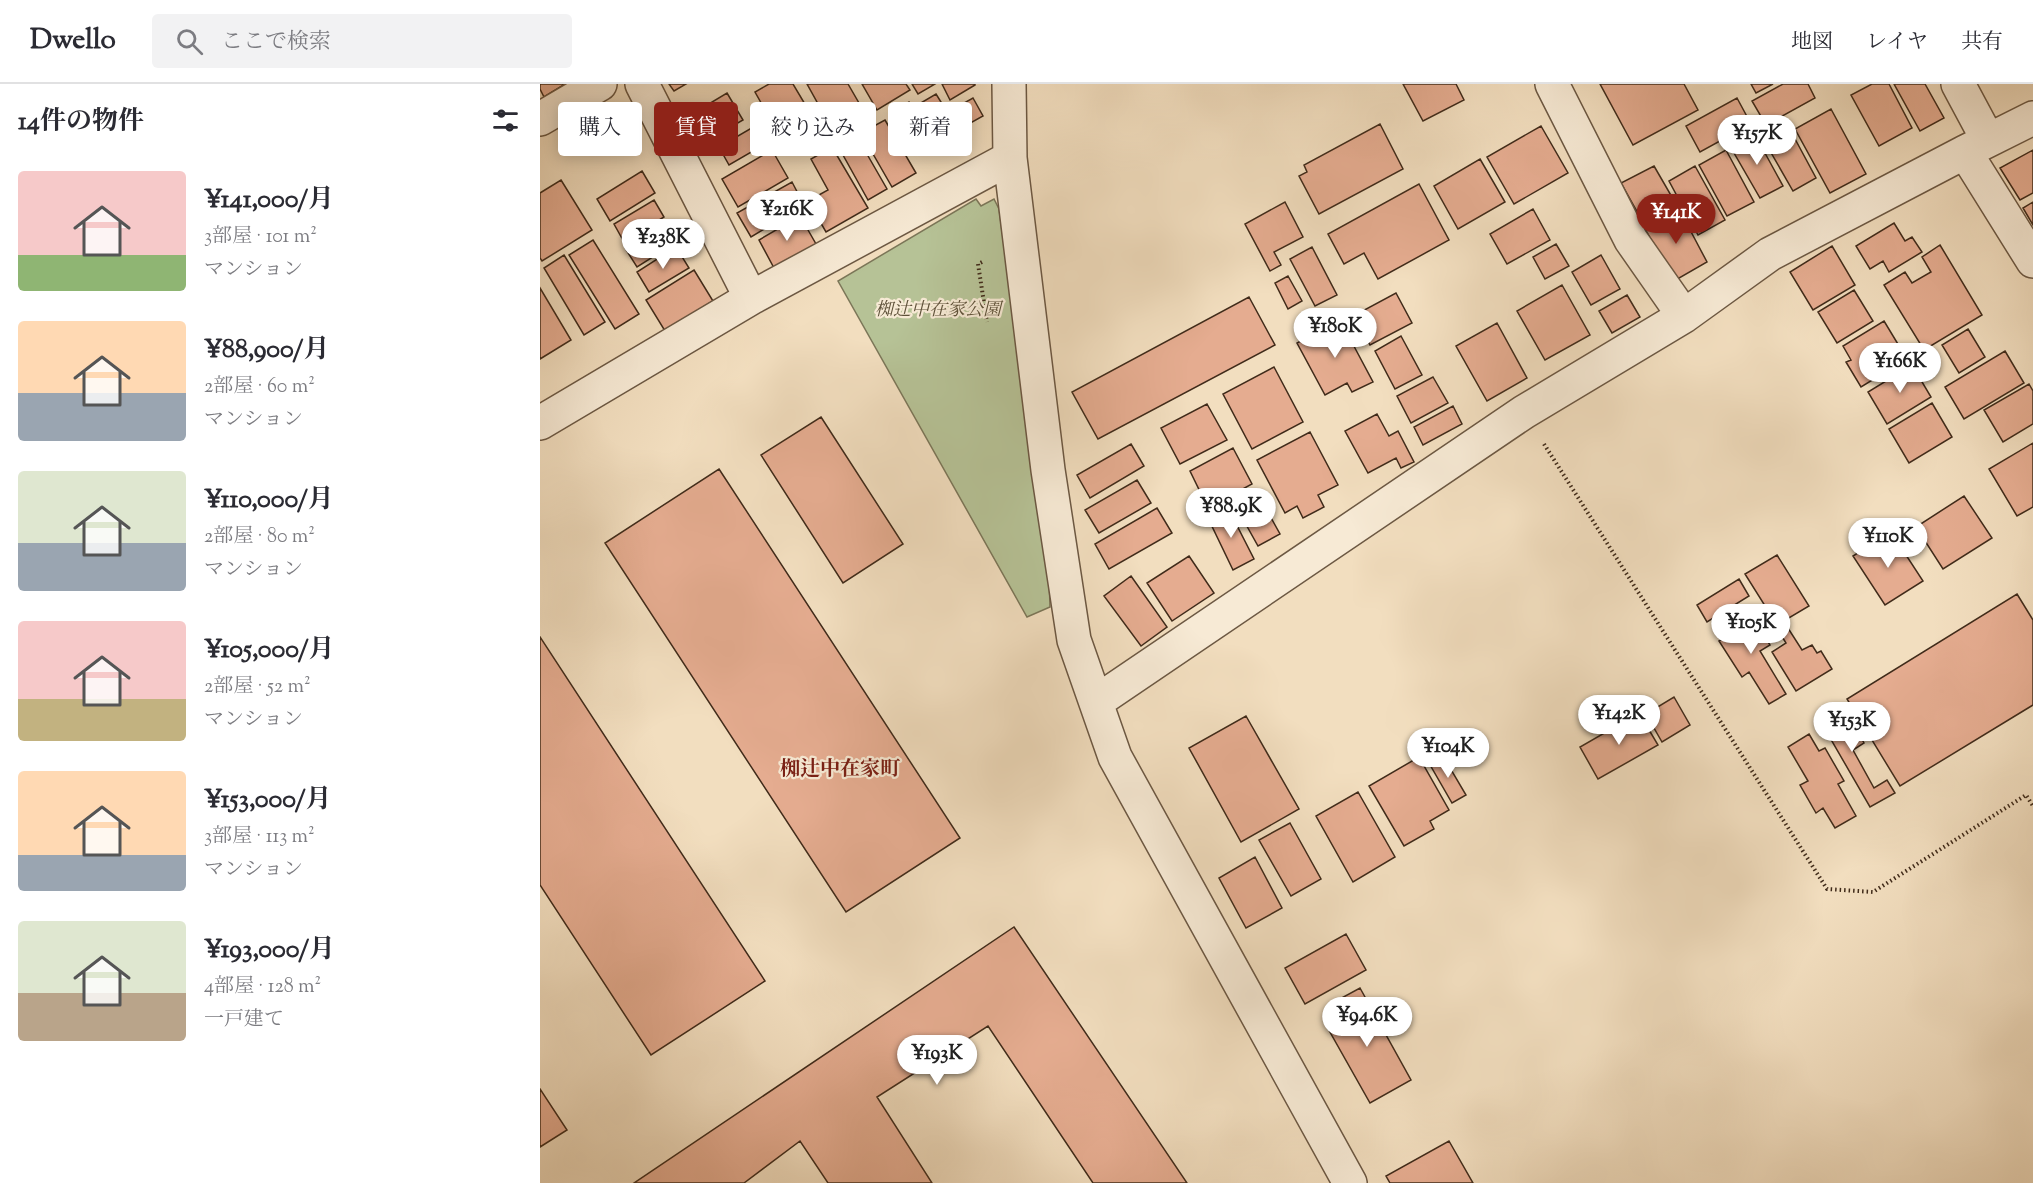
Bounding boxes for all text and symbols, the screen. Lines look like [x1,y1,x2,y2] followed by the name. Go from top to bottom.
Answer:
[152,14,572,68] search box
[30,21,116,61] text: Dwello
[173,25,206,58] icon: search
[221,27,331,59] text: ここで検索
[1791,28,1833,58] text: 地図
[1866,28,1928,58] text: レイヤ
[1961,28,2003,58] text: 共有
[558,102,642,156] chip: 購入
[654,102,738,156] chip: 賃貸
[750,102,876,156] chip: 絞り込み
[888,102,972,156] chip: 新着
[18,104,144,141] text: 14件の物件
[489,104,522,137] icon: filters
[1715,115,1799,166] pin: ¥157K
[1731,120,1783,149] text: ¥157K
[204,182,334,219] text: ¥141,000/月
[745,191,829,242] pin: ¥216K
[1634,194,1718,245] pin: ¥141K
[66,195,138,267] icon: home
[760,196,814,225] text: ¥216K
[1650,199,1702,228] text: ¥141K
[621,219,705,270] pin: ¥238K
[204,223,317,252] text: 3部屋 · 101 m²
[636,224,690,253] text: ¥238K
[204,256,303,285] text: マンション
[875,298,1004,324] park label: 椥辻中在家公園
[1293,308,1377,359] pin: ¥180K
[1308,313,1362,342] text: ¥180K
[204,332,329,369] text: ¥88,900/月
[1858,343,1942,394] pin: ¥166K
[66,345,138,417] icon: home
[1873,348,1927,377] text: ¥166K
[204,373,315,402] text: 2部屋 · 60 m²
[204,406,303,435] text: マンション
[204,482,334,519] text: ¥110,000/月
[1182,488,1280,539] pin: ¥88.9K
[1200,493,1262,522] text: ¥88.9K
[66,495,138,567] icon: home
[1846,518,1930,569] pin: ¥110K
[204,523,315,552] text: 2部屋 · 80 m²
[1862,523,1914,552] text: ¥110K
[204,556,303,585] text: マンション
[1709,604,1793,655] pin: ¥105K
[1725,609,1777,638] text: ¥105K
[204,632,335,669] text: ¥105,000/月
[66,645,138,717] icon: home
[204,673,311,702] text: 2部屋 · 52 m²
[1577,695,1661,746] pin: ¥142K
[1592,700,1646,729] text: ¥142K
[1810,702,1894,753] pin: ¥153K
[204,706,303,735] text: マンション
[1827,707,1877,736] text: ¥153K
[1406,728,1490,779] pin: ¥104K
[1421,733,1475,762] text: ¥104K
[780,756,901,785] district label: 椥辻中在家町
[204,782,332,819] text: ¥153,000/月
[66,795,138,867] icon: home
[204,823,315,852] text: 3部屋 · 113 m²
[204,856,303,885] text: マンション
[204,932,335,969] text: ¥193,000/月
[66,945,138,1017] icon: home
[204,973,321,1002] text: 4部屋 · 128 m²
[1318,997,1416,1048] pin: ¥94.6K
[1336,1002,1398,1031] text: ¥94.6K
[204,1006,284,1035] text: 一戸建て
[895,1035,979,1086] pin: ¥193K
[911,1040,963,1069] text: ¥193K

